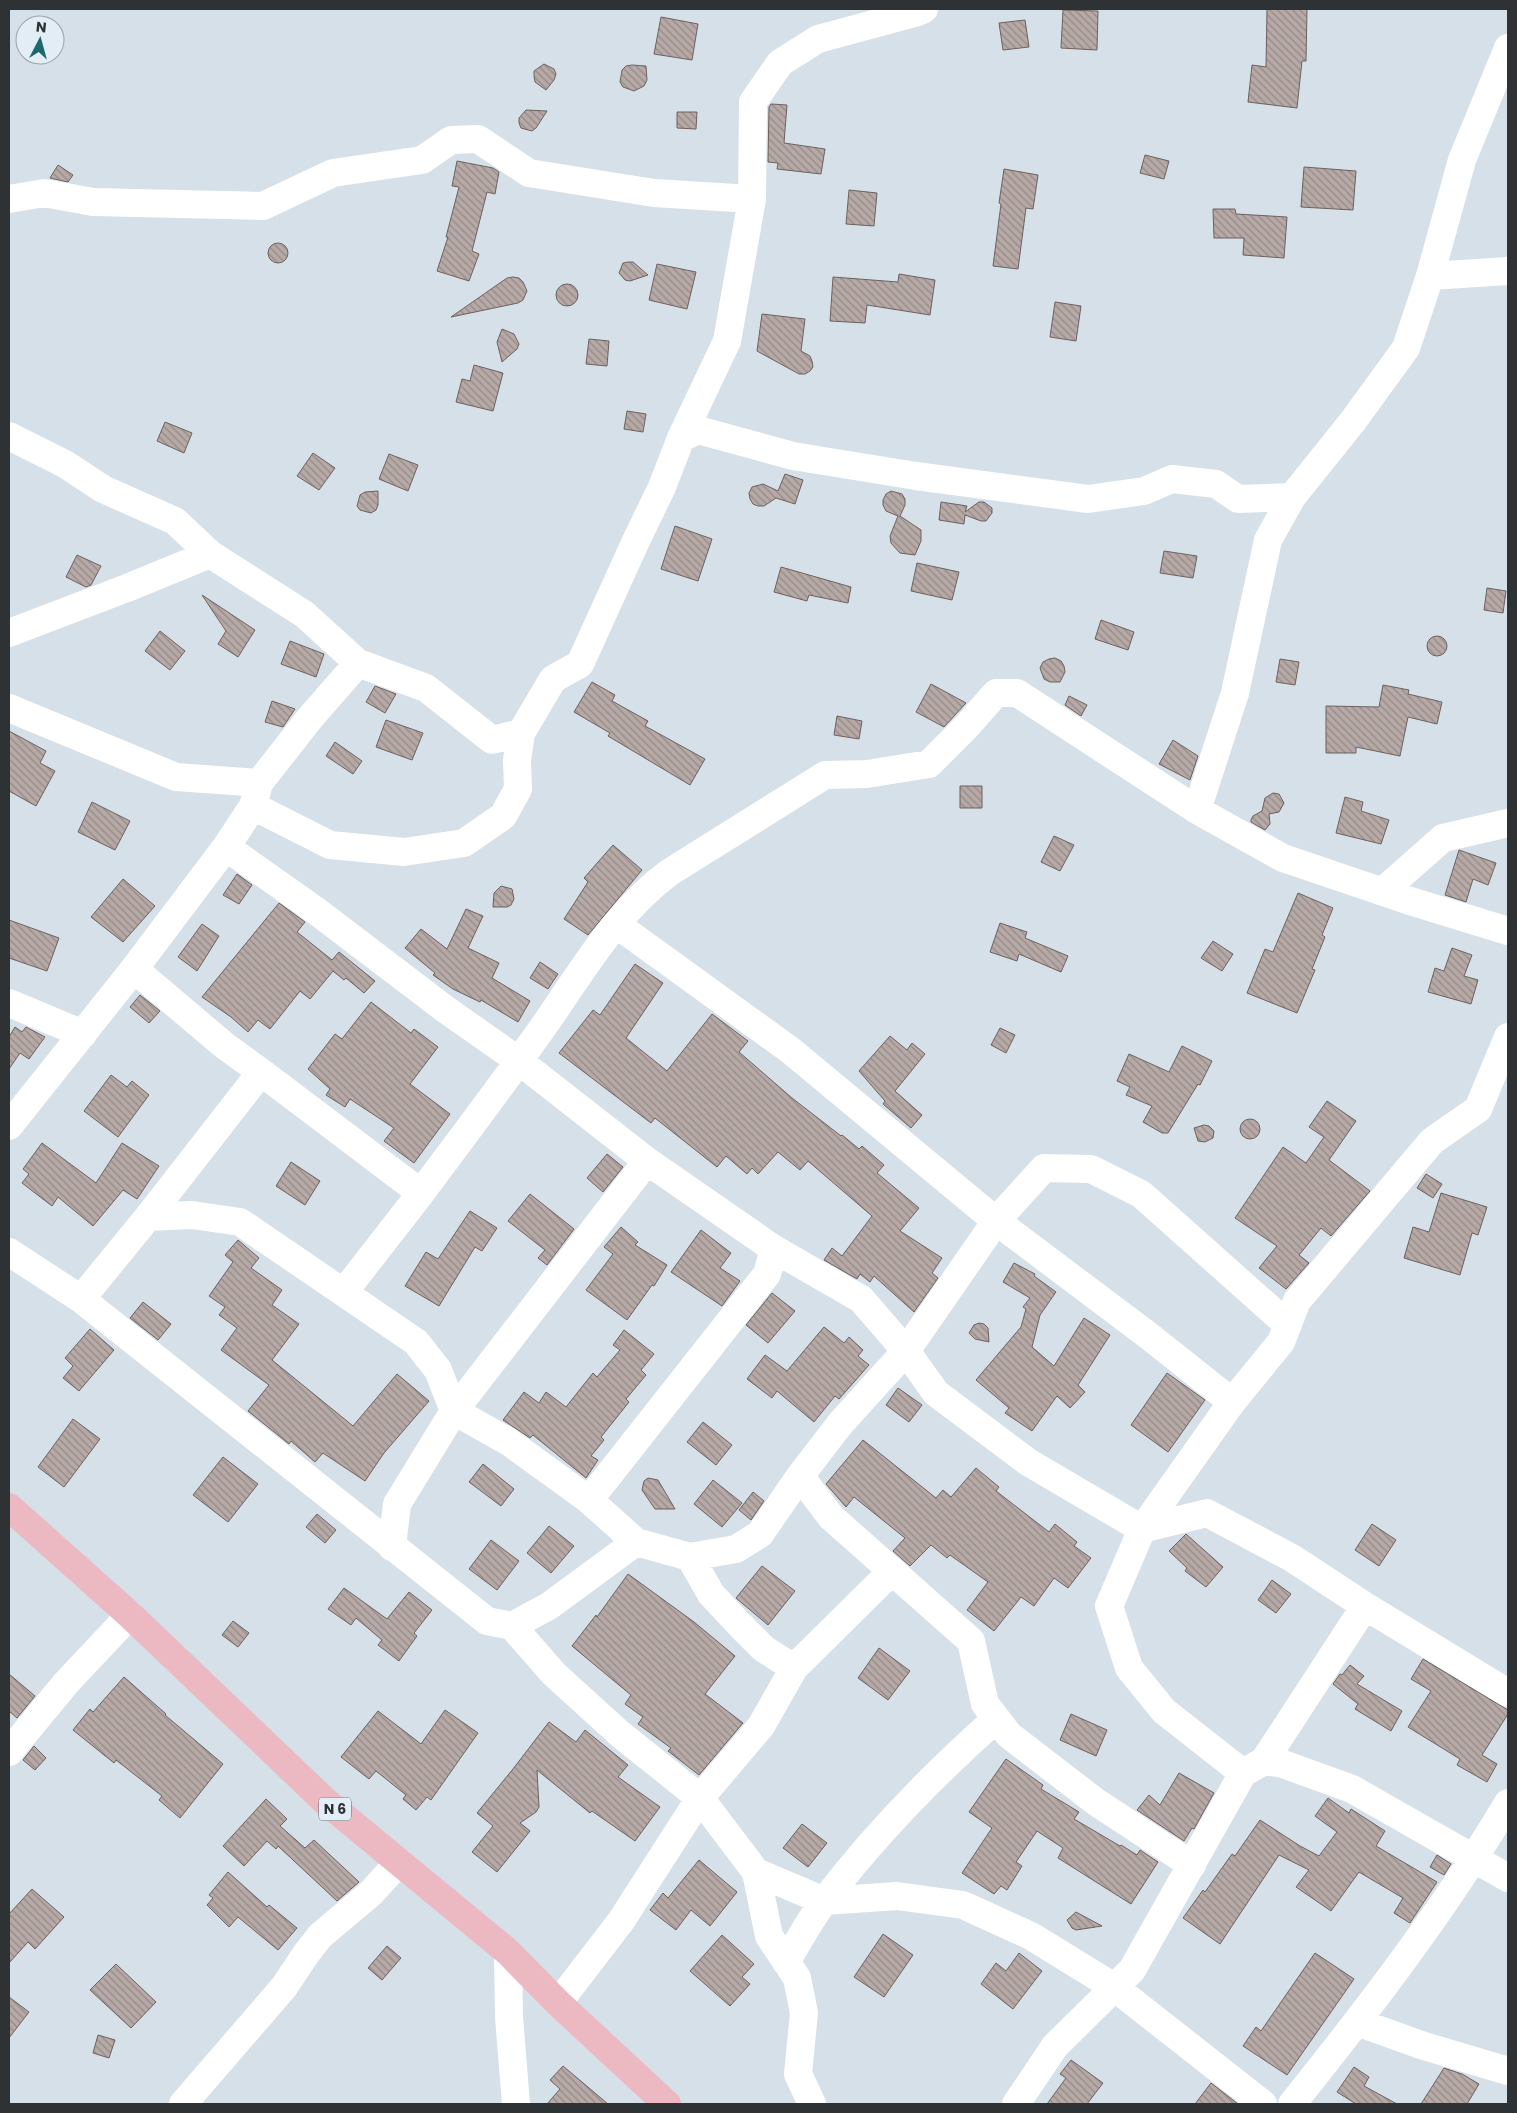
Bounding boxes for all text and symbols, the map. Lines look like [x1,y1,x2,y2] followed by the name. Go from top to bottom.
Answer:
[15,15,65,65] north arrow
[35,17,48,38] text: N
[319,1798,351,1820] road number: N 6

